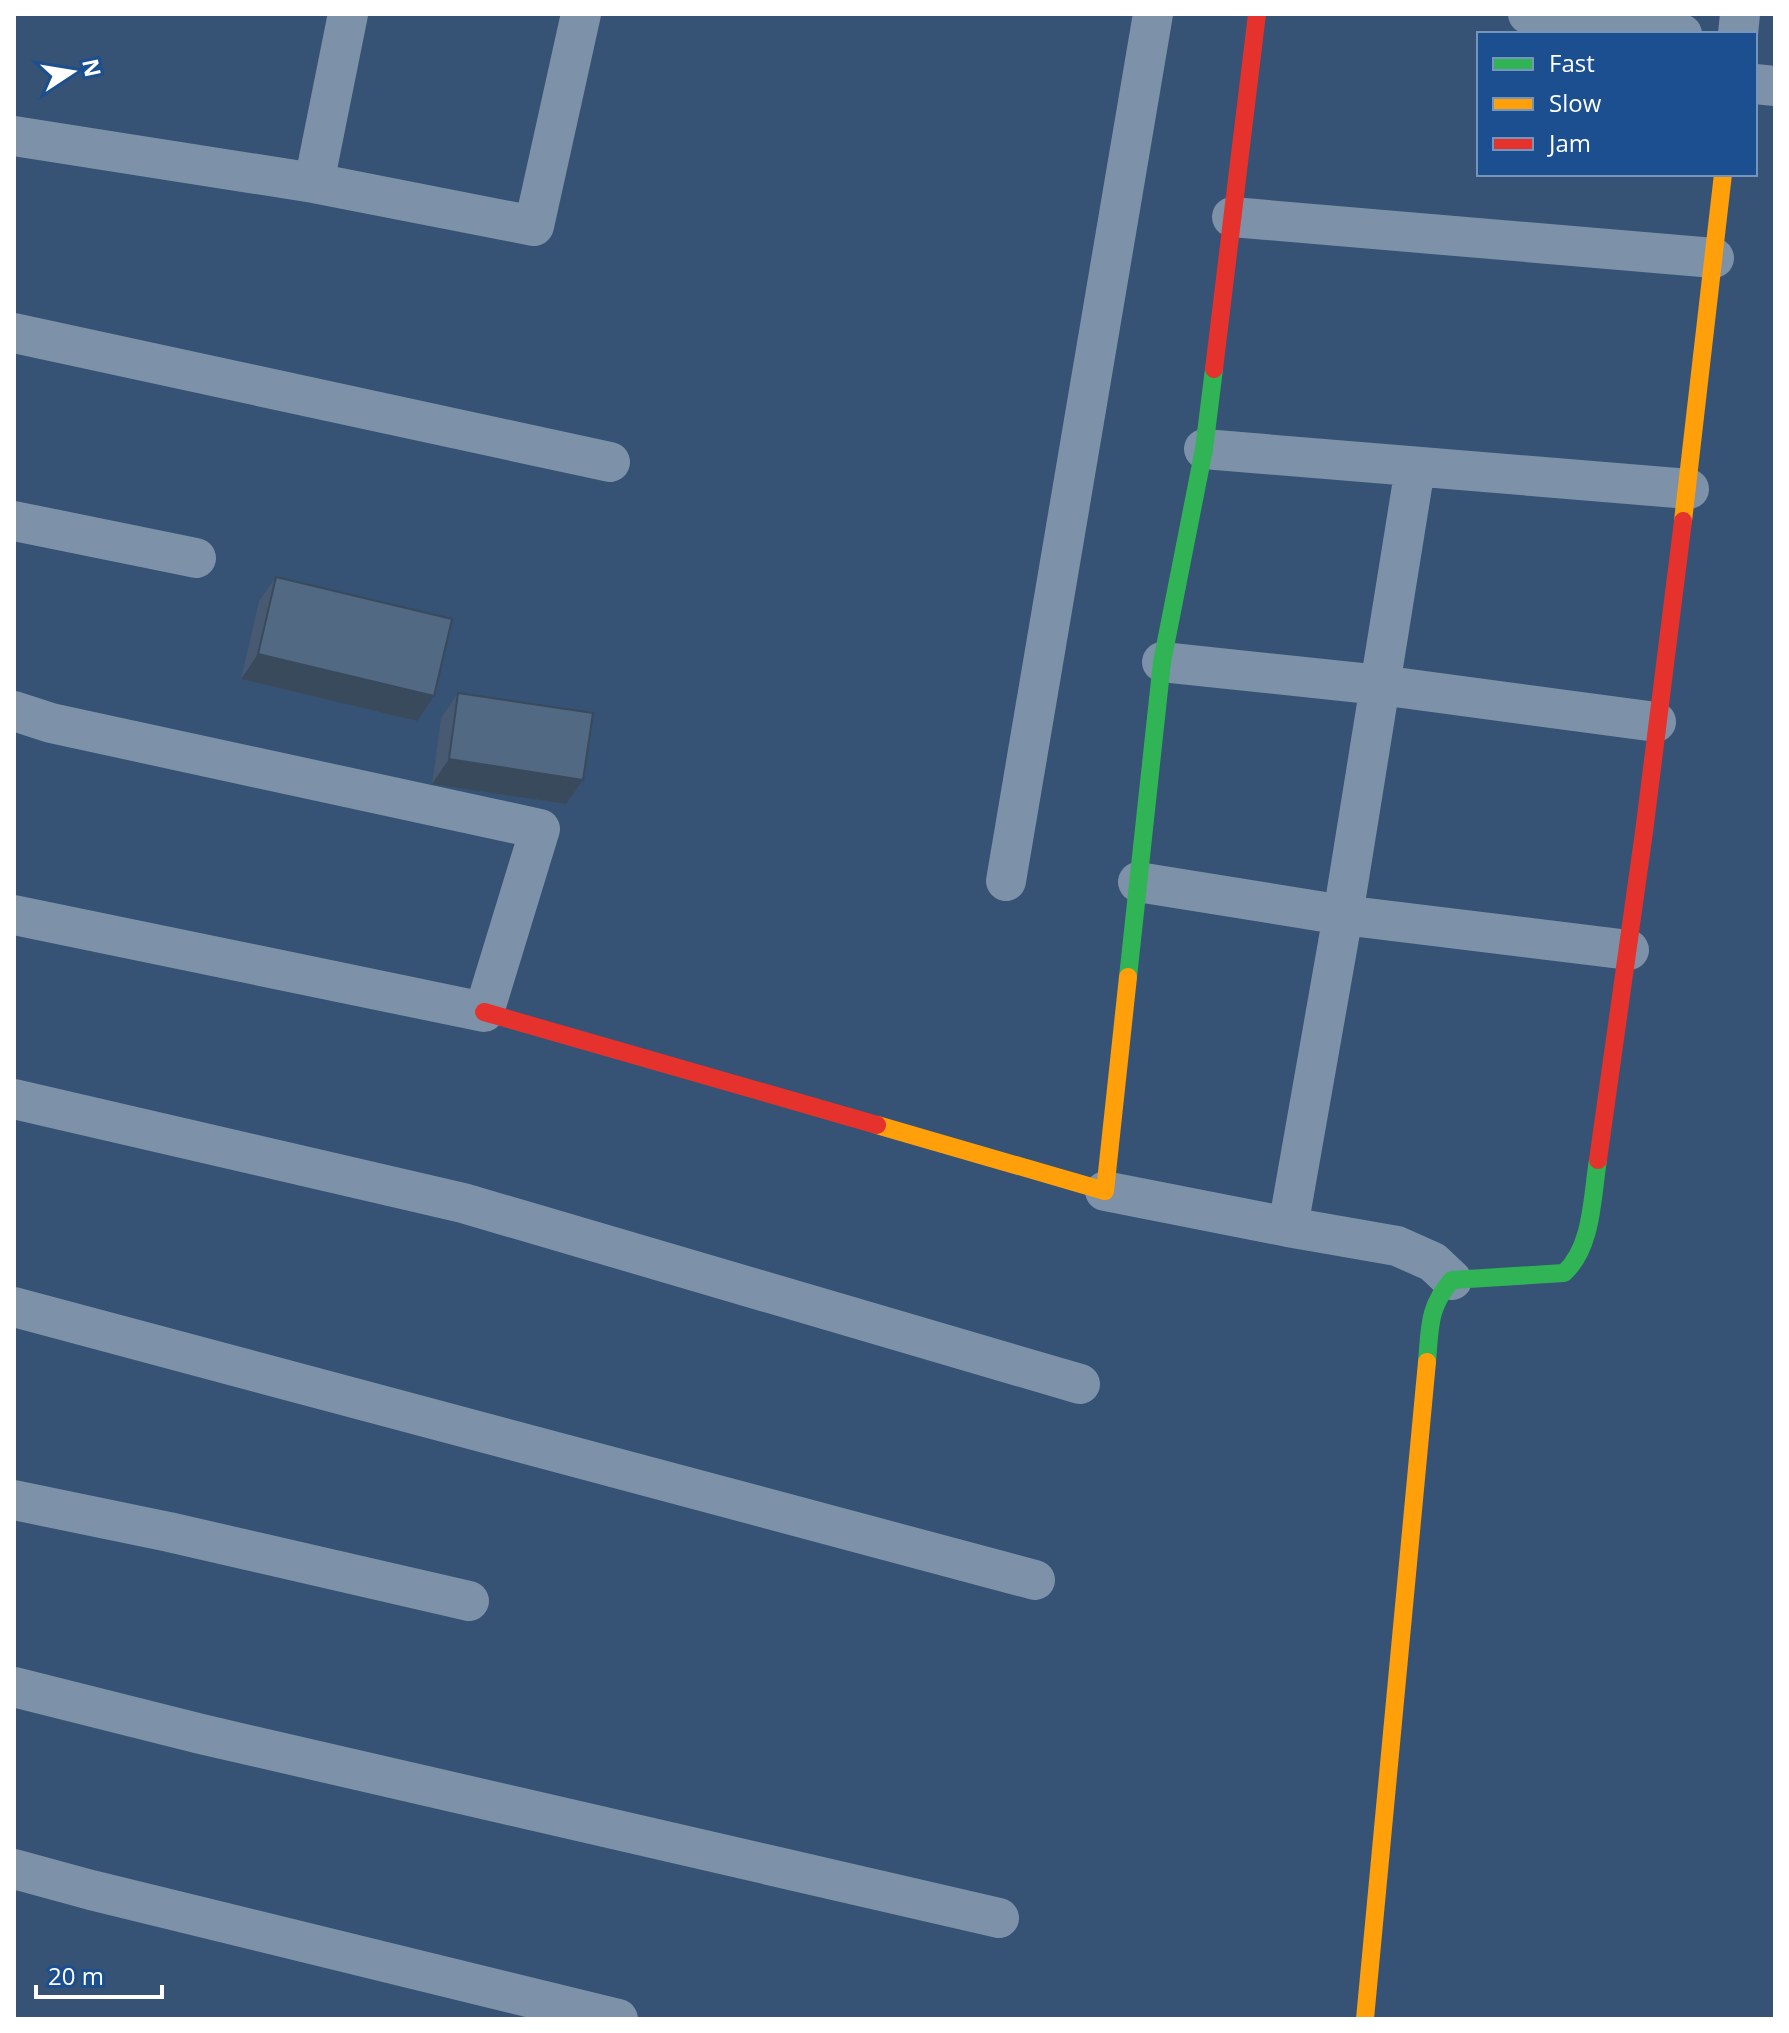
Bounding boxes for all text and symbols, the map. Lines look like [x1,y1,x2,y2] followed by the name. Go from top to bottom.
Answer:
[32,32,112,112] north arrow
[1477,32,1757,176] legend
[1549,46,1595,79] text: Fast
[76,56,109,80] text: N
[1549,86,1602,119] text: Slow
[1547,126,1591,159] text: Jam
[36,1949,162,1999] scale bar
[48,1959,104,1992] text: 20 m

